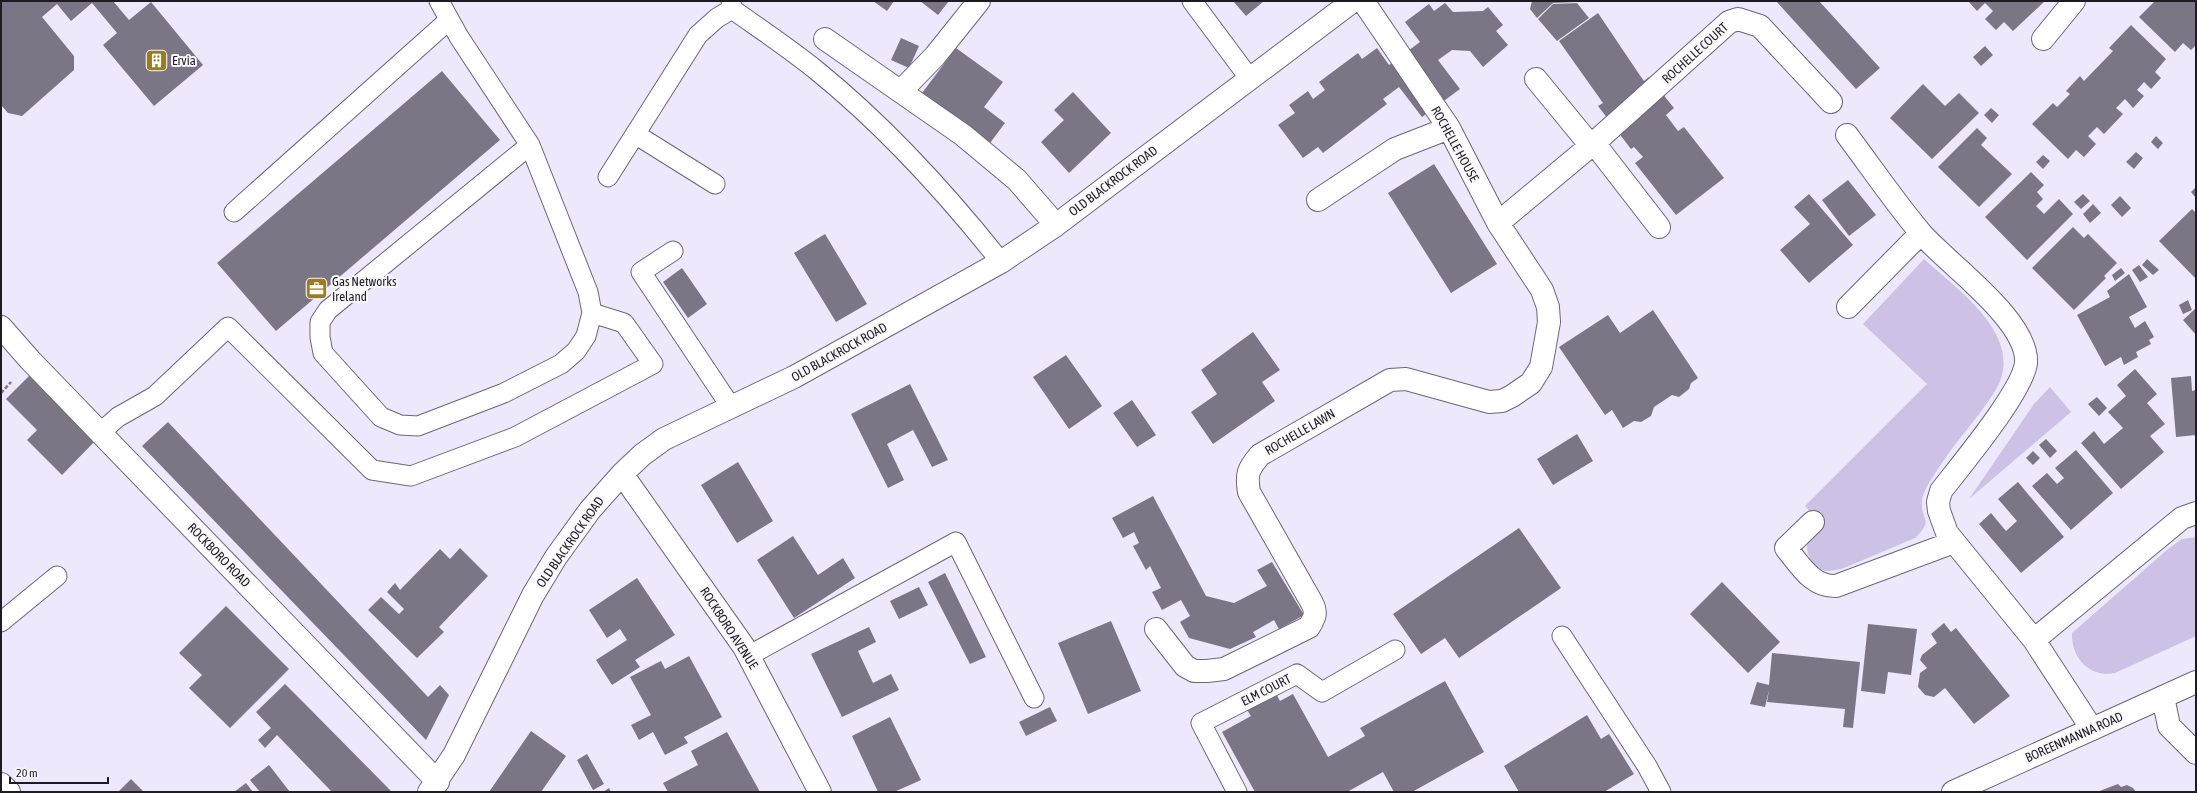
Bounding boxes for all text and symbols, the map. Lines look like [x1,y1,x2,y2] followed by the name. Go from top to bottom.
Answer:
[1659,19,1731,86] street label: ROCHELLE COURT
[144,47,170,73] building icon: Ervia
[172,53,196,68] place label: Ervia
[1428,104,1482,185] street label: ROCHELLE HOUSE
[1066,143,1160,219] street label: OLD BLACKROCK ROAD
[332,274,397,304] place label: Gas Networks Ireland
[304,275,330,301] office icon: Gas Networks Ireland
[789,319,889,385] street label: OLD BLACKROCK ROAD
[1262,406,1338,458] street label: ROCHELLE LAWN
[533,494,607,590] street label: OLD BLACKROCK ROAD
[185,520,253,590] street label: ROCKBORO ROAD
[697,584,761,672] street label: ROCKBORO AVENUE
[1238,671,1294,709] street label: ELM COURT
[2023,709,2125,765] street label: BOREENMANNA ROAD
[10,759,108,785] scale bar
[16,766,38,780] text: 20 m

